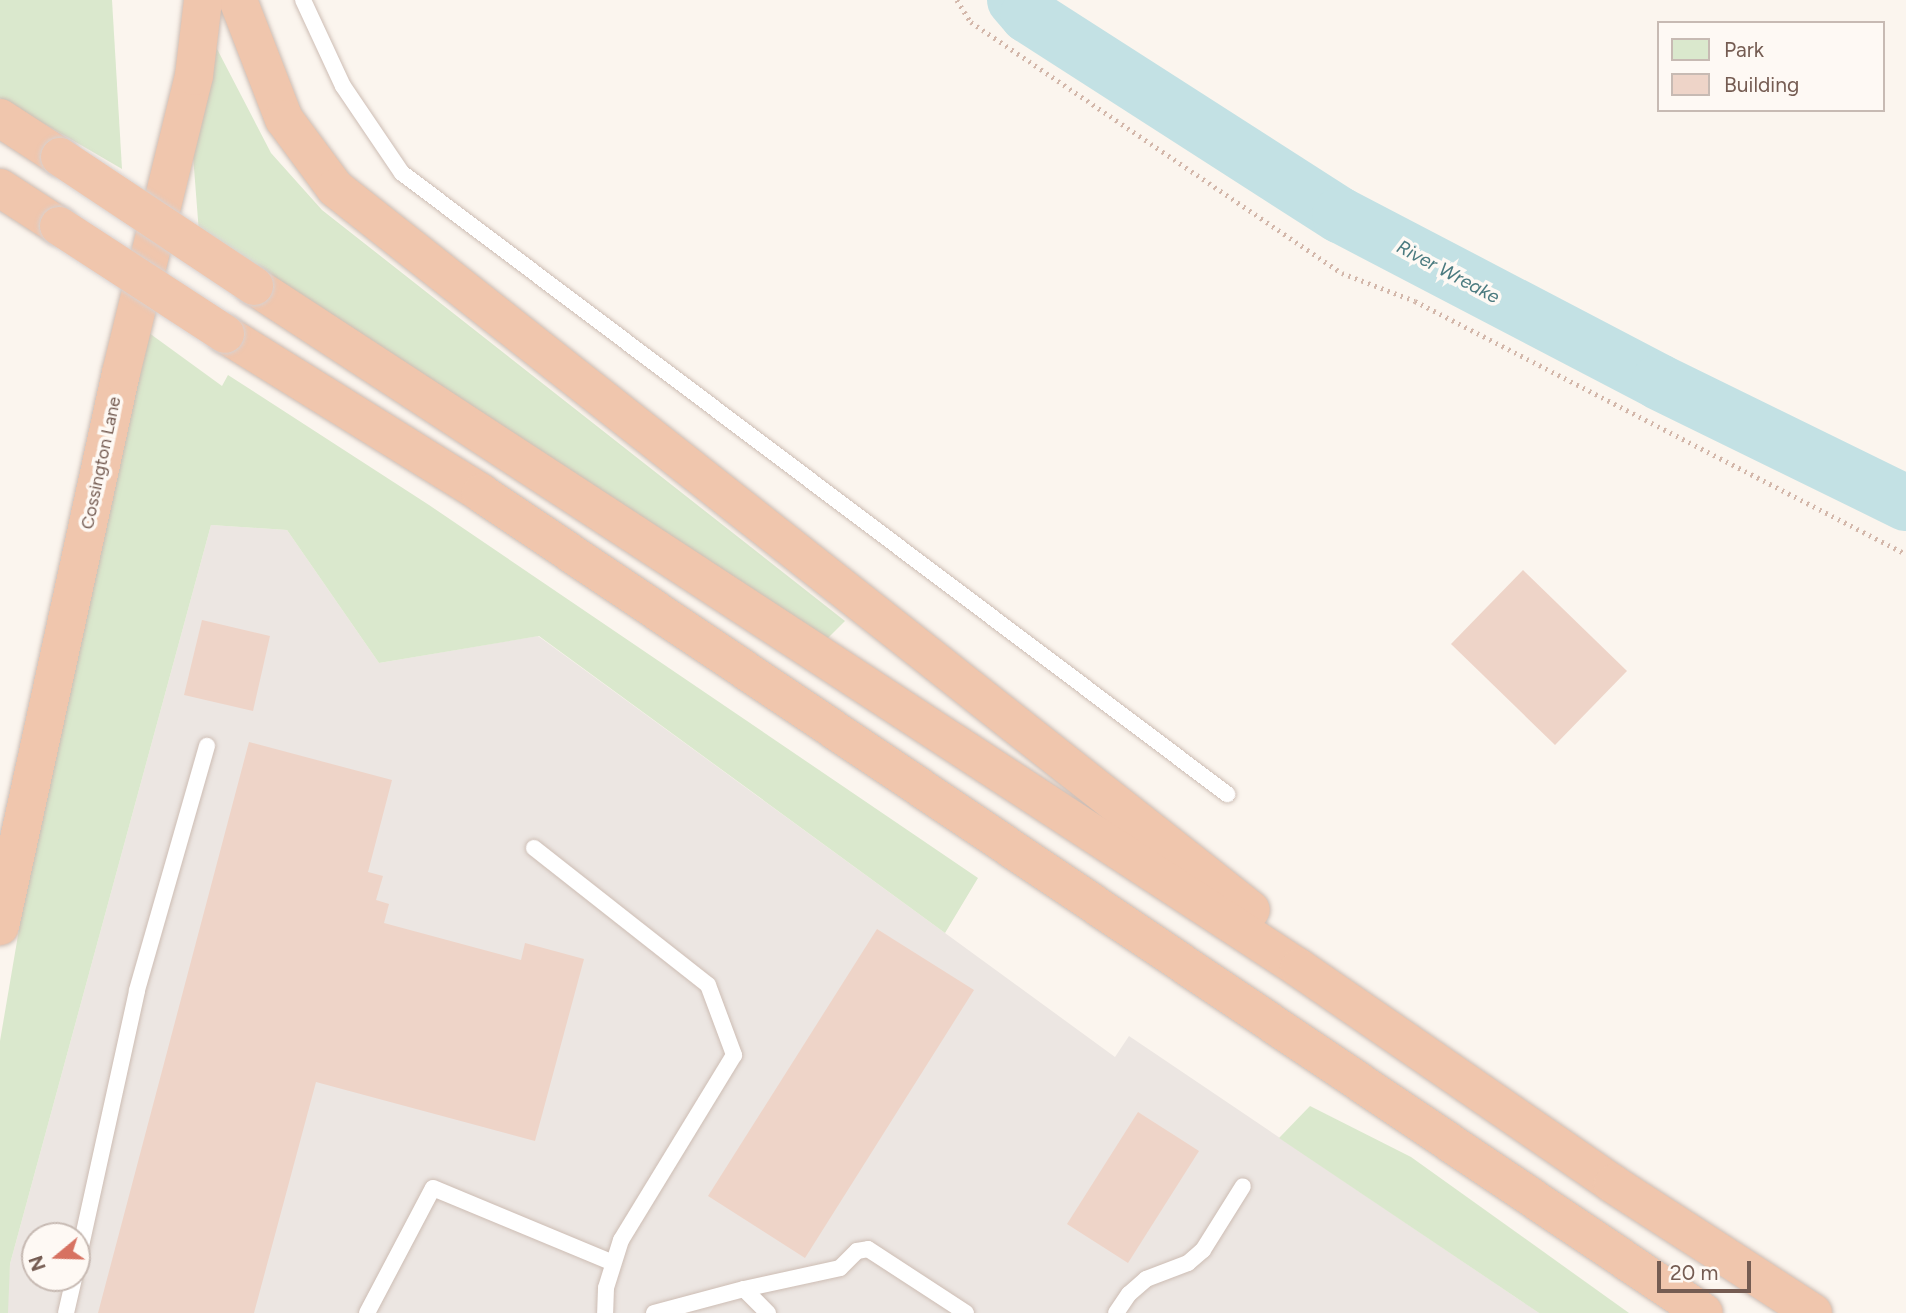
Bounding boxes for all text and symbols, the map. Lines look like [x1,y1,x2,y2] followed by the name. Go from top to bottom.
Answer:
[1658,21,1885,112] legend
[1724,37,1764,62] text: Park
[1724,72,1799,97] text: Building
[1393,235,1503,309] water label: River Wreake
[76,395,126,531] street label: Cossington Lane
[21,1222,91,1292] north arrow
[1661,1246,1756,1290] scale bar
[24,1253,51,1274] text: N
[1670,1260,1718,1285] text: 20 m

